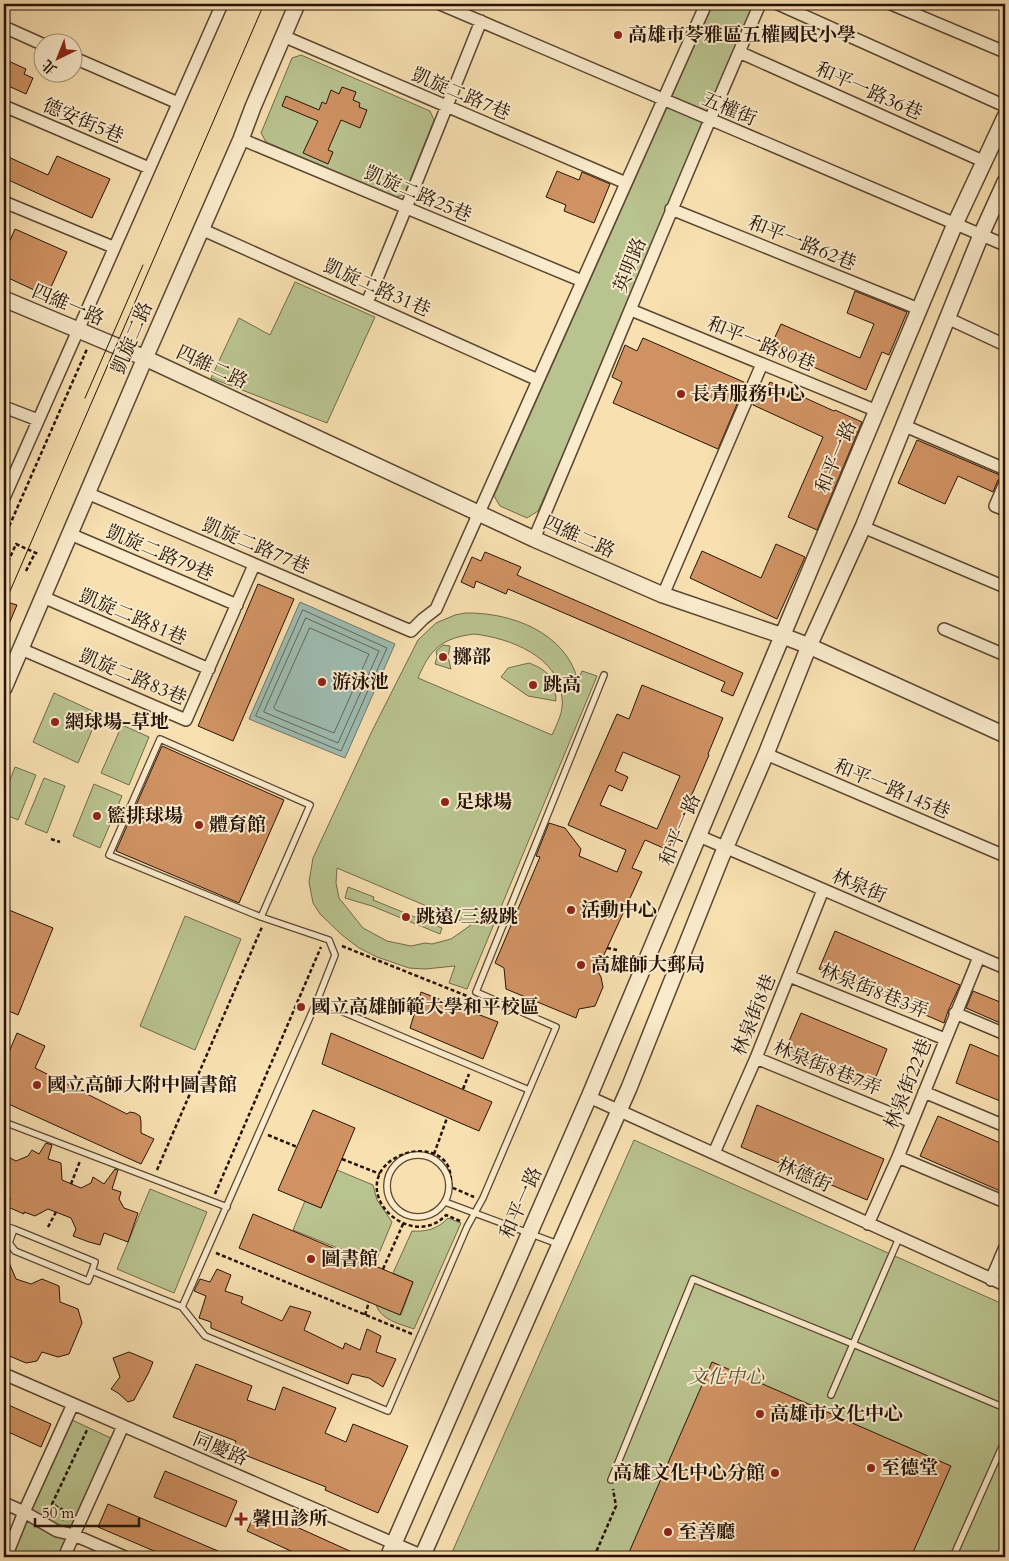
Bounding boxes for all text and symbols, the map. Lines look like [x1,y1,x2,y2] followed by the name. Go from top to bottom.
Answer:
[628,22,856,48] place label: 高雄市苓雅區五權國民小學
[612,29,624,41] marker: 高雄市苓雅區五權國民小學
[32,32,82,82] north arrow
[38,55,61,79] text: 北
[811,56,927,126] street label: 和平一路36巷
[408,62,514,126] street label: 凱旋二路7巷
[698,86,760,132] street label: 五權街
[38,92,128,150] street label: 德安街5巷
[360,160,476,228] street label: 凱旋二路25巷
[744,210,860,276] street label: 和平一路62巷
[607,234,653,296] street label: 英明路
[319,253,435,323] street label: 凱旋二路31巷
[28,278,108,332] street label: 四維一路
[105,298,159,378] street label: 凱旋二路
[703,311,819,377] street label: 和平一路80巷
[172,339,252,395] street label: 四維二路
[691,381,805,407] place label: 長青服務中心
[675,388,687,400] marker: 長青服務中心
[809,417,863,497] street label: 和平一路
[539,510,619,564] street label: 四維二路
[198,512,314,580] street label: 凱旋二路77巷
[102,519,218,587] street label: 凱旋二路79巷
[75,583,191,651] street label: 凱旋二路81巷
[75,643,191,711] street label: 凱旋二路83巷
[453,644,491,670] place label: 擲部
[437,651,449,663] marker: 擲部
[332,669,389,695] place label: 游泳池
[543,672,581,698] place label: 跳高
[316,676,328,688] marker: 游泳池
[527,679,539,691] marker: 跳高
[65,709,169,735] place label: 網球場-草地
[49,716,61,728] marker: 網球場-草地
[830,753,954,825] street label: 和平一路145巷
[455,789,512,815] place label: 足球場
[653,790,707,870] street label: 和平一路
[439,796,451,808] marker: 足球場
[107,803,183,829] place label: 籃排球場
[91,810,103,822] marker: 籃排球場
[209,812,266,838] place label: 體育館
[193,819,205,831] marker: 體育館
[828,863,890,909] street label: 林泉街
[581,897,657,923] place label: 活動中心
[416,904,518,930] place label: 跳遠/三級跳
[565,904,577,916] marker: 活動中心
[400,911,412,923] marker: 跳遠/三級跳
[591,952,705,978] place label: 高雄師大郵局
[816,958,932,1024] street label: 林泉街8巷3弄
[575,959,587,971] marker: 高雄師大郵局
[726,970,782,1060] street label: 林泉街8巷
[311,994,539,1020] place label: 國立高雄師範大學和平校區
[295,1001,307,1013] marker: 國立高雄師範大學和平校區
[769,1035,885,1101] street label: 林泉街8巷7弄
[878,1035,938,1133] street label: 林泉街22巷
[47,1072,237,1098] place label: 國立高師大附中圖書館
[31,1079,43,1091] marker: 國立高師大附中圖書館
[773,1152,835,1198] street label: 林德街
[494,1163,548,1243] street label: 和平一路
[321,1246,378,1272] place label: 圖書館
[305,1253,317,1265] marker: 圖書館
[688,1364,765,1390] park label: 文化中心
[770,1401,903,1427] place label: 高雄市文化中心
[754,1408,766,1420] marker: 高雄市文化中心
[189,1426,251,1472] street label: 同慶路
[881,1455,938,1481] place label: 至德堂
[613,1460,765,1486] place label: 高雄文化中心分館
[865,1462,877,1474] marker: 至德堂
[769,1467,781,1479] marker: 高雄文化中心分館
[35,1496,139,1528] scale bar
[42,1503,74,1523] text: 50 m
[252,1506,328,1532] place label: 馨田診所
[234,1512,248,1526] marker: 馨田診所
[678,1519,735,1545] place label: 至善廳
[662,1526,674,1538] marker: 至善廳

